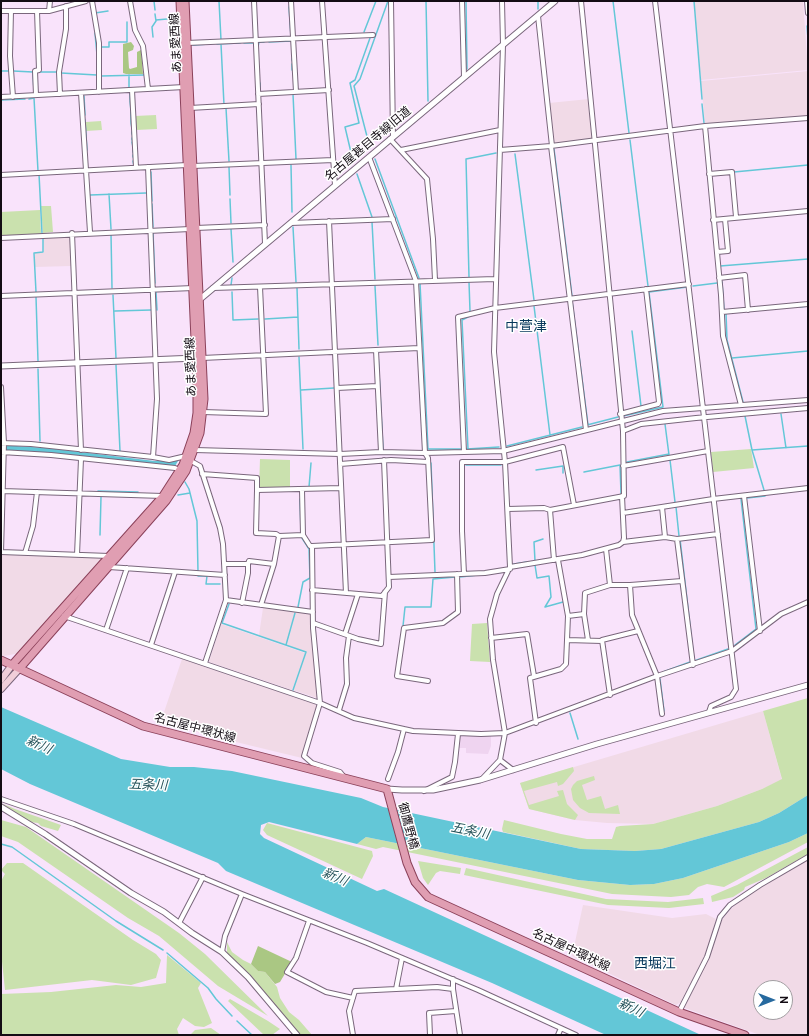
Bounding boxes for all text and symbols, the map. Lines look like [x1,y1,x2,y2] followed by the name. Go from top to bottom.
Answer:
[167,13,185,73] street label: あま愛西線
[322,104,414,184] street label: 名古屋甚目寺線旧道
[505,319,547,335] district label: 中萱津
[183,337,199,397] street label: あま愛西線
[153,710,237,746] street label: 名古屋中環状線
[24,733,54,757] water label: 新川
[128,777,168,793] water label: 五条川
[395,801,421,851] street label: 御鷹野橋
[449,820,491,842] water label: 五条川
[320,865,350,889] water label: 新川
[530,926,612,974] street label: 名古屋中環状線
[634,956,676,972] district label: 西堀江
[753,980,793,1020] north arrow
[616,995,646,1021] water label: 新川
[777,996,791,1004] text: N

